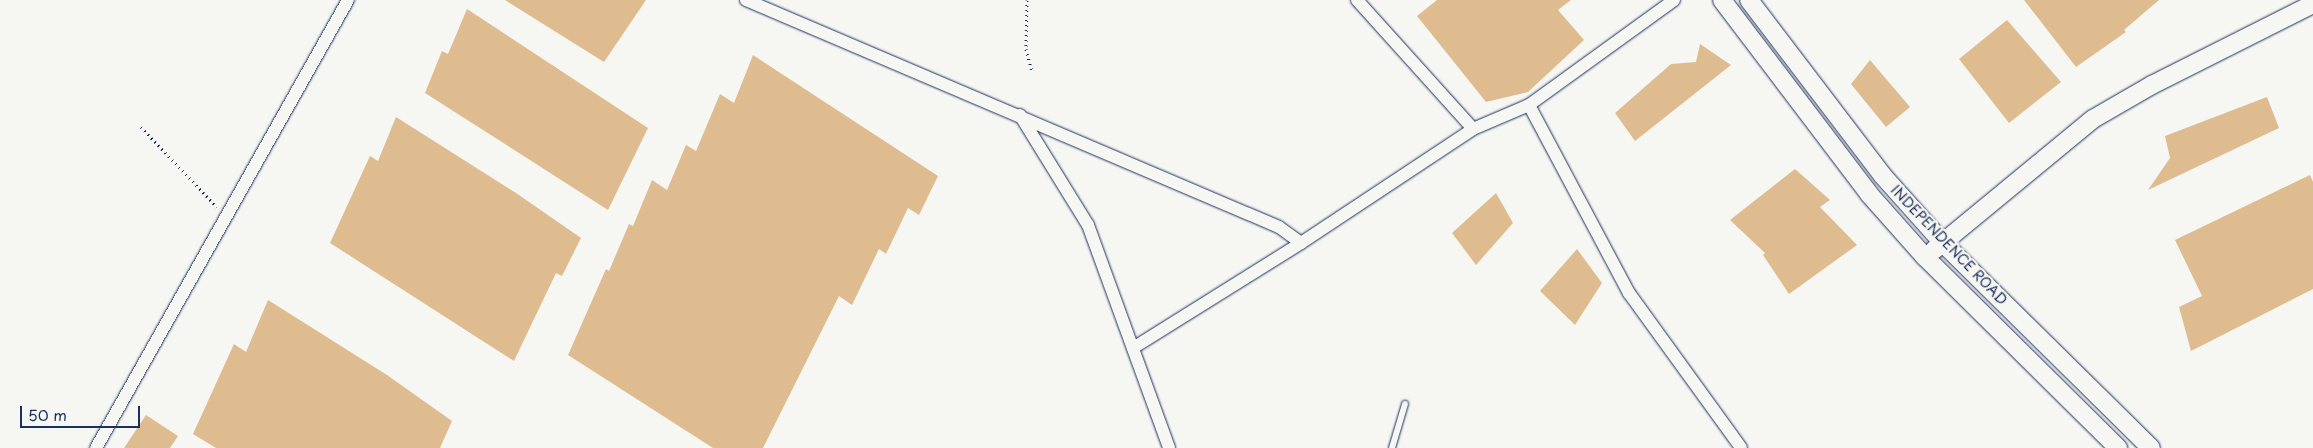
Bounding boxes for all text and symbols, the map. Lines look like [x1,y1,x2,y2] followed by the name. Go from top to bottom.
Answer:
[1887,181,2011,309] street label: INDEPENDENCE ROAD
[22,396,142,428] scale bar
[28,403,67,426] text: 50 m

